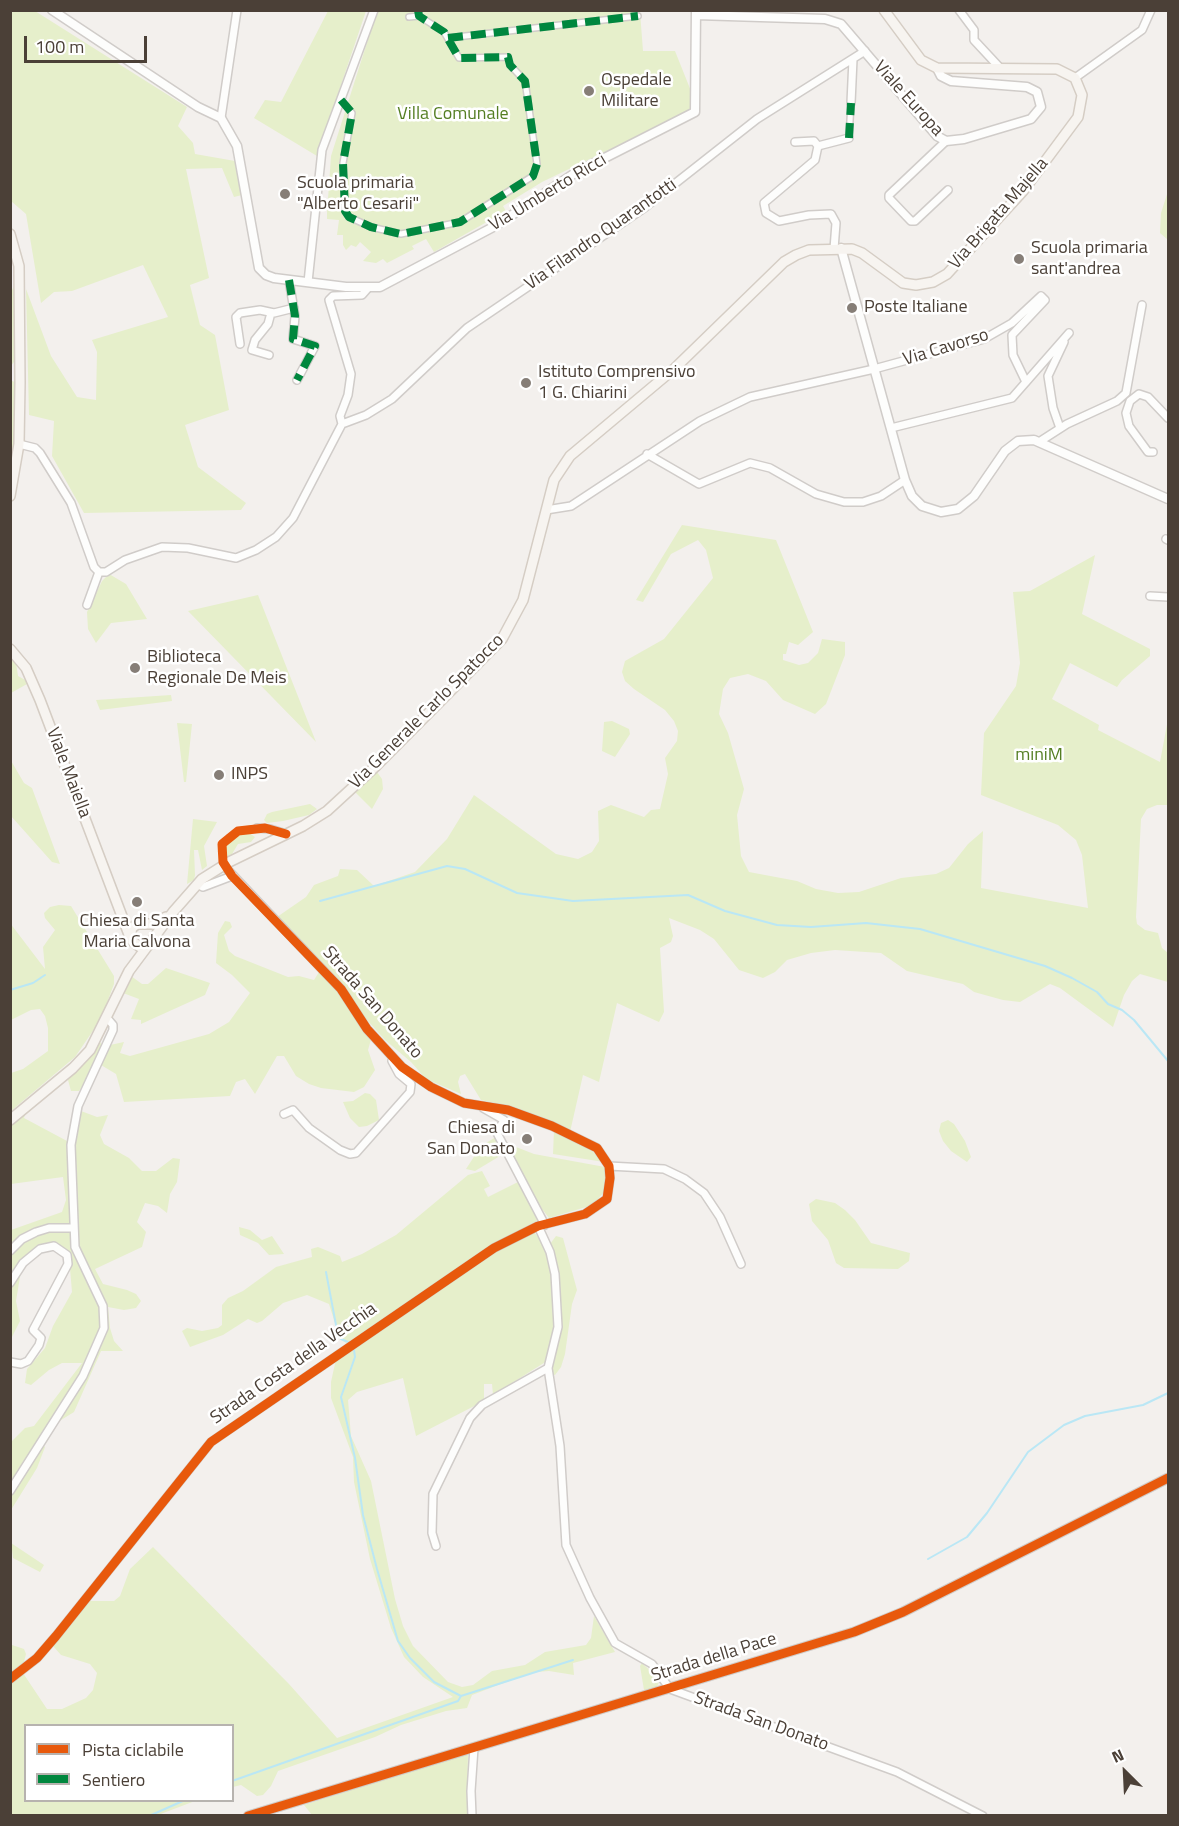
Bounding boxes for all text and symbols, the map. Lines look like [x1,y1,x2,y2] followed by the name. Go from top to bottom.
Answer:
[27,24,150,62] scale bar
[35,33,84,60] text: 100 m
[869,57,947,141] street label: Viale Europa
[601,70,672,112] place label: Ospedale Militare
[582,84,596,98] marker: Ospedale Militare
[397,104,509,126] park label: Villa Comunale
[485,149,611,237] street label: Via Umberto Ricci
[945,154,1053,274] street label: Via Brigata Majella
[297,173,419,216] place label: Scuola primaria "Alberto Cesarii"
[521,174,681,296] street label: Via Filandro Quarantotti
[278,187,292,201] marker: Scuola primaria "Alberto Cesarii"
[1031,238,1148,280] place label: Scuola primaria sant'andrea
[1012,252,1026,266] marker: Scuola primaria sant'andrea
[864,297,967,319] place label: Poste Italiane
[845,301,859,315] marker: Poste Italiane
[901,325,991,371] street label: Via Cavorso
[538,362,695,404] place label: Istituto Comprensivo 1 G. Chiarini
[519,376,533,390] marker: Istituto Comprensivo 1 G. Chiarini
[345,630,509,794] street label: Via Generale Carlo Spatocco
[147,647,287,690] place label: Biblioteca Regionale De Meis
[128,661,142,675] marker: Biblioteca Regionale De Meis
[41,725,95,821] street label: Viale Maiella
[1015,745,1063,767] park label: miniM
[231,764,268,786] place label: INPS
[212,768,226,782] marker: INPS
[130,895,144,909] marker: Chiesa di Santa Maria Calvona
[80,911,194,954] place label: Chiesa di Santa Maria Calvona
[317,942,427,1064] street label: Strada San Donato
[427,1118,515,1160] place label: Chiesa di San Donato
[520,1132,534,1146] marker: Chiesa di San Donato
[207,1298,381,1430] street label: Strada Costa della Vecchia
[649,1629,779,1687] street label: Strada della Pace
[691,1688,831,1756] street label: Strada San Donato
[24,1724,234,1802] legend
[82,1736,184,1763] text: Pista ciclabile
[1095,1742,1155,1802] north arrow
[1108,1742,1128,1769] text: N
[82,1766,145,1793] text: Sentiero

